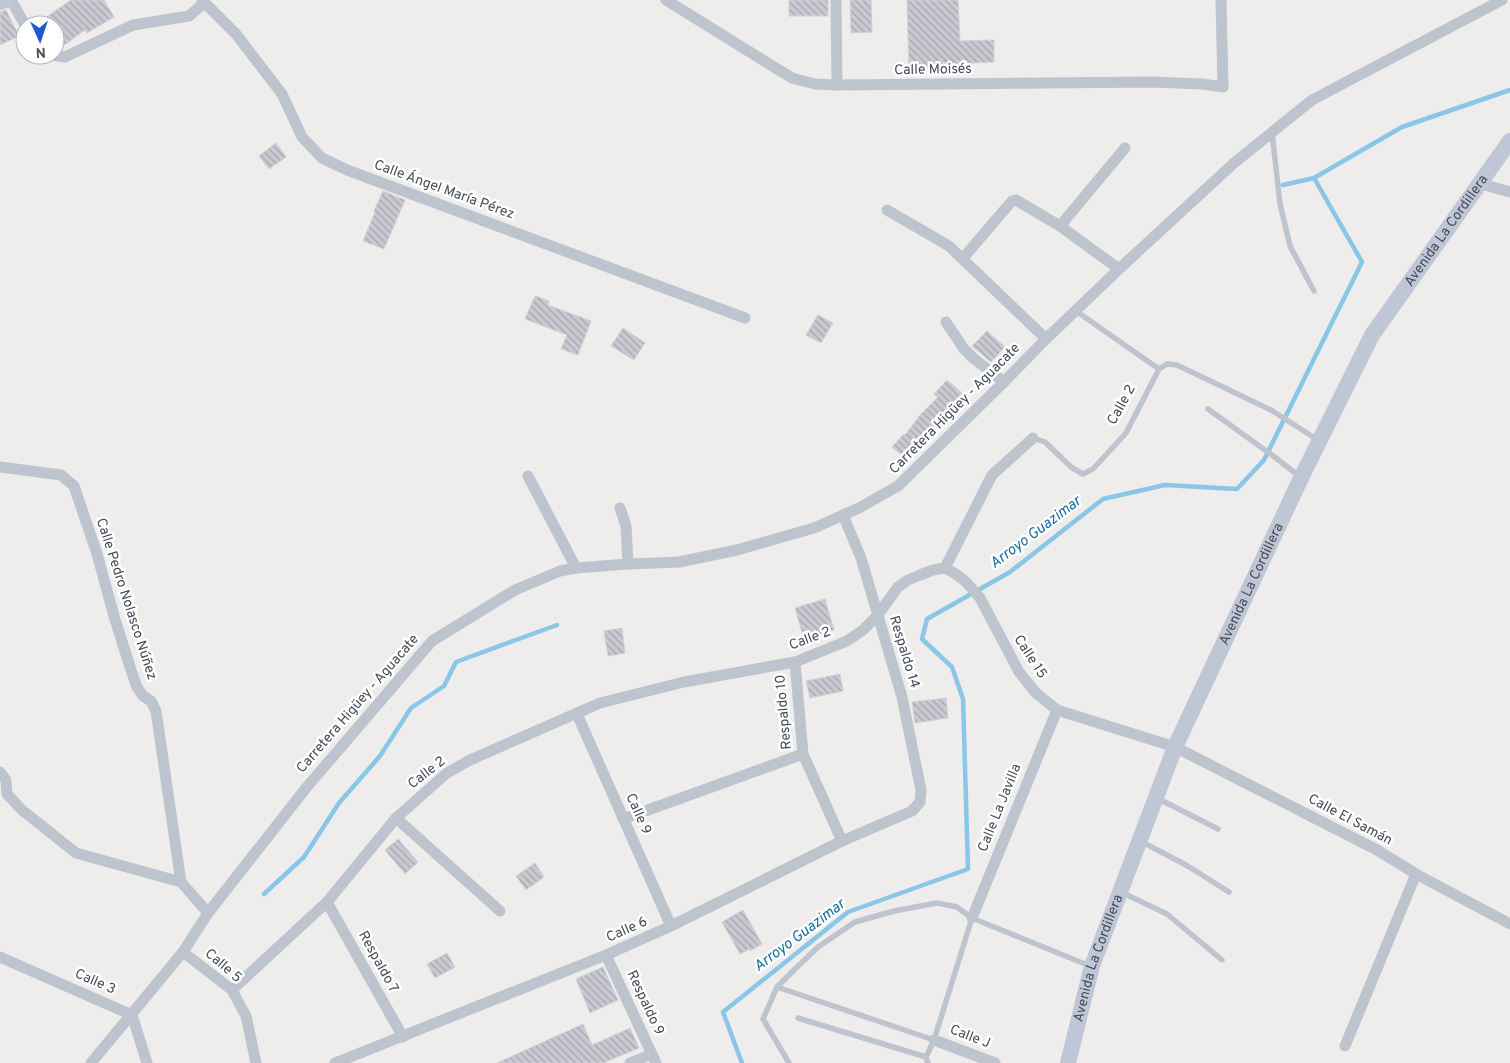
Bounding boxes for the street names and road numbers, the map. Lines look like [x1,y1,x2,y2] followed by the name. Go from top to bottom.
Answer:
[894,61,972,79] street label: Calle Moisés
[372,156,517,223] street label: Calle Ángel María Pérez
[1401,171,1492,290] street label: Avenida La Cordillera
[886,340,1024,478] street label: Carretera Higüey - Aguacate
[1104,382,1140,428] street label: Calle 2
[92,516,160,682] street label: Calle Pedro Nolasco Núñez
[1215,520,1287,648] street label: Avenida La Cordillera
[885,614,923,690] street label: Respaldo 14
[787,624,833,654] street label: Calle 2
[293,631,423,777] street label: Carretera Higüey - Aguacate
[1010,632,1050,682] street label: Calle 15
[772,674,796,750] street label: Respaldo 10
[405,753,449,793] street label: Calle 2
[975,761,1025,855] street label: Calle La Javilla
[621,791,655,837] street label: Calle 9
[1305,791,1395,849] street label: Calle El Samán
[1070,892,1127,1024] street label: Avenida La Cordillera
[604,913,650,947] street label: Calle 6
[354,928,402,996] street label: Respaldo 7
[201,945,245,987] street label: Calle 5
[72,965,118,999] street label: Calle 3
[623,968,667,1038] street label: Respaldo 9
[947,1021,993,1053] street label: Calle J

